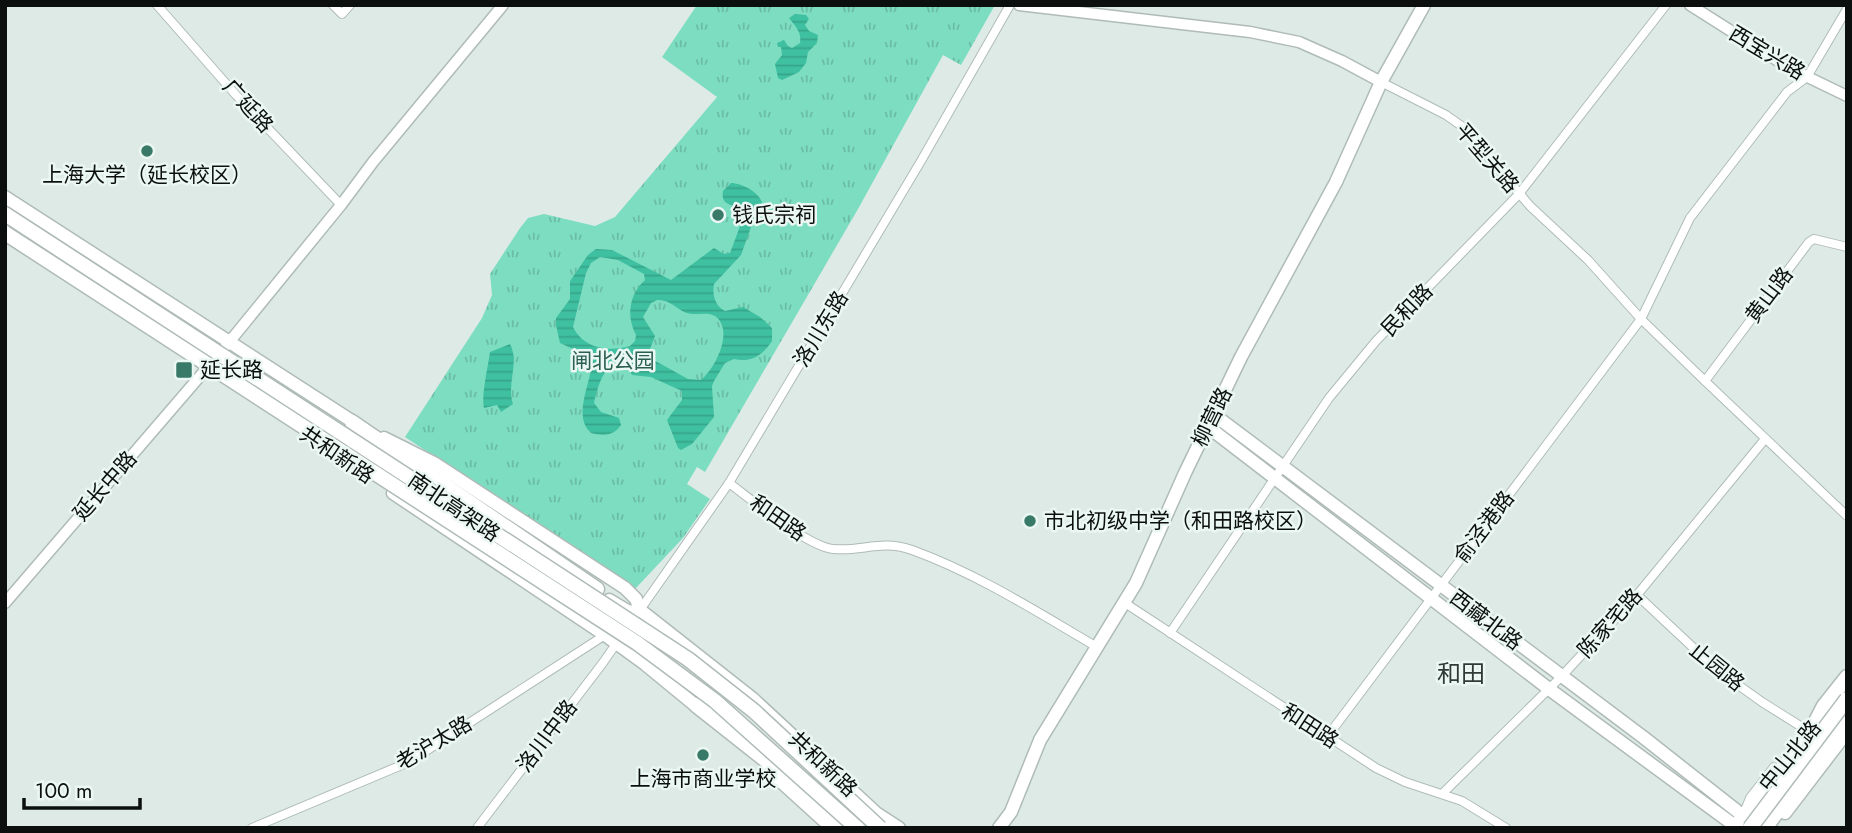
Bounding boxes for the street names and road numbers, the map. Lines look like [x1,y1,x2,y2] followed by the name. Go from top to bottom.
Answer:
[1723,19,1811,87] street label: 西宝兴路
[216,73,280,139] street label: 广延路
[1448,116,1526,200] street label: 平型关路
[1738,261,1800,329] street label: 黄山路
[1374,277,1440,343] street label: 民和路
[787,285,855,373] street label: 洛川东路
[1185,382,1239,452] street label: 柳营路
[294,419,380,491] street label: 共和新路
[66,444,144,528] street label: 延长中路
[402,465,506,549] street label: 南北高架路
[1447,484,1521,570] street label: 俞泾港路
[744,488,812,548] street label: 和田路
[1571,582,1649,664] street label: 陈家宅路
[1443,583,1529,657] street label: 西藏北路
[1683,636,1751,698] street label: 止园路
[510,693,584,779] street label: 洛川中路
[1275,696,1345,756] street label: 和田路
[390,709,478,777] street label: 老沪太路
[1752,714,1828,798] street label: 中山北路
[782,724,864,804] street label: 共和新路

